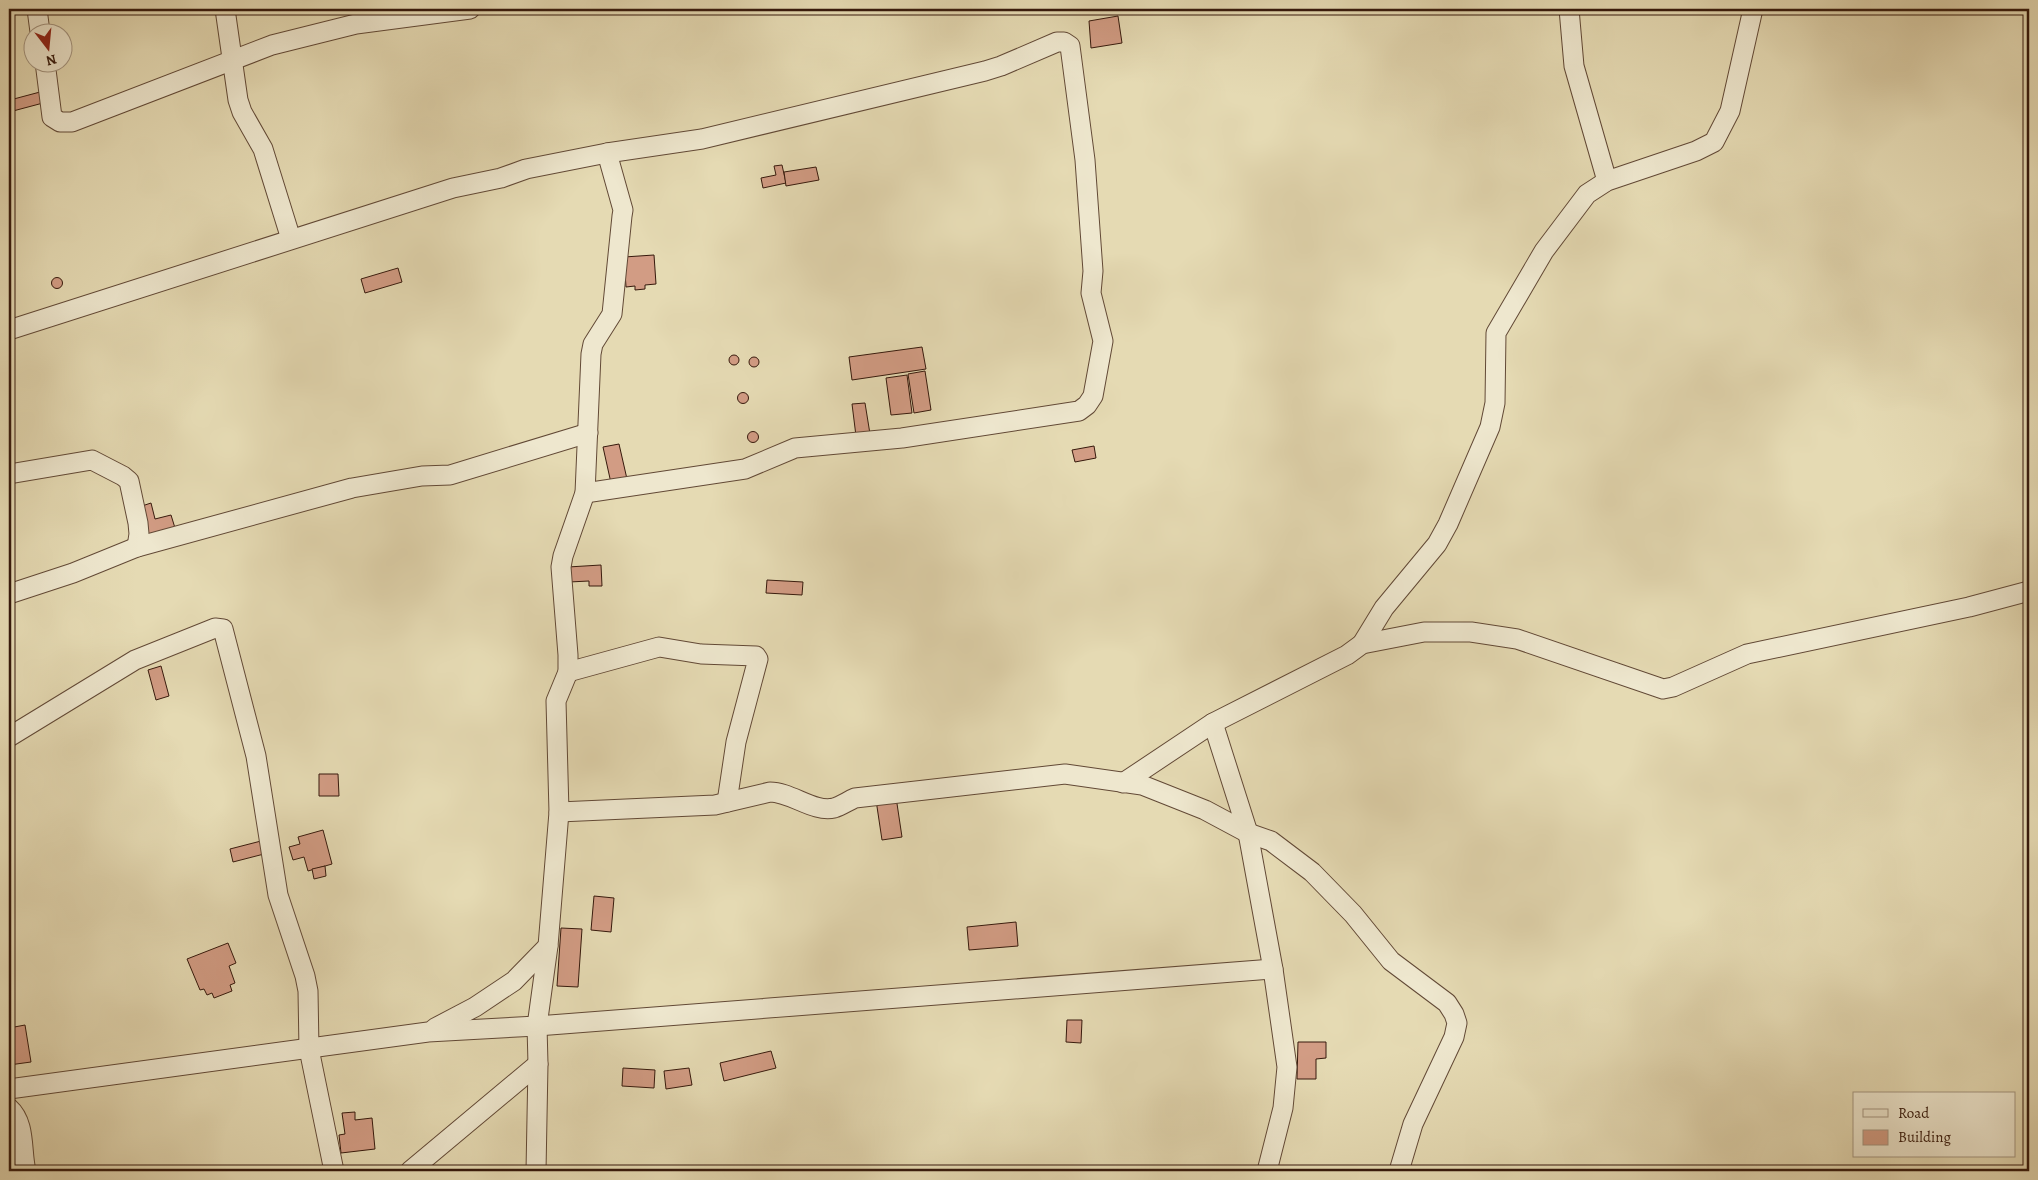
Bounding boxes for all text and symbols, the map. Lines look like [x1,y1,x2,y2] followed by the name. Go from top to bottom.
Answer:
[22,22,72,72] north arrow
[44,49,59,71] text: N
[1853,1092,2016,1158] legend
[1898,1103,1930,1123] text: Road
[1898,1127,1951,1147] text: Building

